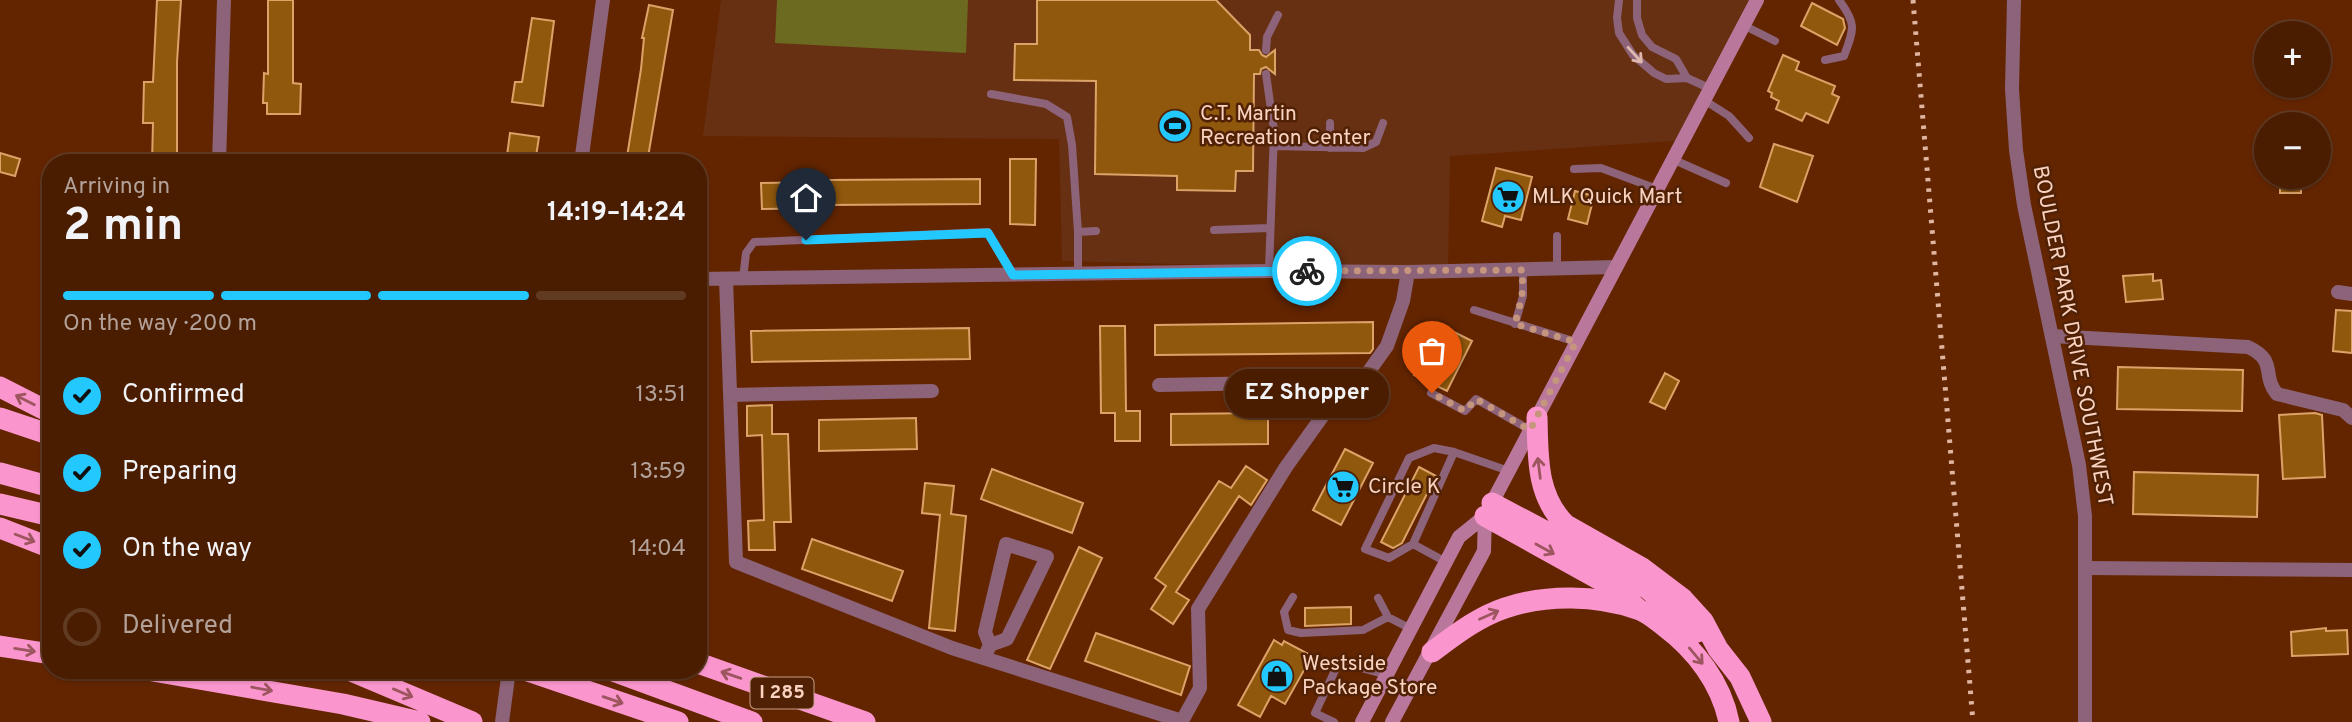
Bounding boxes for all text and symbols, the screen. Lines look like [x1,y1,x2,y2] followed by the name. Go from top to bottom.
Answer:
[2254,21,2331,189] map controls
[2254,21,2331,98] button: +
[1627,46,1643,64] one-way arrow
[1200,101,1371,152] place label: C.T. Martin Recreation Center
[1156,107,1194,145] sports icon: C.T. Martin Recreation Center
[2254,112,2331,189] button: −
[2026,163,2118,509] street label: BOULDER PARK DRIVE SOUTHWEST
[776,168,836,240] pin
[63,173,170,202] text: Arriving in
[1489,178,1527,216] supermarket icon: MLK Quick Mart
[787,179,825,217] icon: home
[1532,184,1682,211] place label: MLK Quick Mart
[547,197,686,230] text: 14:19–14:24
[63,198,183,257] text: 2 min
[1272,236,1342,306] courier
[1288,252,1326,290] icon: bike
[63,310,257,339] text: On the way · 200 m
[1402,321,1462,393] pin
[1413,332,1451,370] icon: bag
[1226,368,1390,418] callout: EZ Shopper
[63,377,101,415] icon: check
[122,379,245,412] text: Confirmed
[1245,379,1369,408] text: EZ Shopper
[636,381,686,410] text: 13:51
[15,393,36,407] one-way arrow
[63,454,101,492] icon: check
[122,456,237,489] text: Preparing
[1533,457,1546,480] one-way arrow
[631,458,686,487] text: 13:59
[1324,468,1362,506] supermarket icon: Circle K
[1368,474,1441,501] place label: Circle K
[63,531,101,569] icon: check
[14,532,36,545] one-way arrow
[122,533,252,566] text: On the way
[629,535,686,564] text: 14:04
[1534,542,1554,556] one-way arrow
[1478,608,1499,621] one-way arrow
[122,610,233,643] text: Delivered
[13,644,36,657] one-way arrow
[1688,647,1704,665] one-way arrow
[1302,651,1437,702] place label: Westside Package Store
[1258,657,1296,695] shop icon: Westside Package Store
[721,668,743,680] one-way arrow
[750,678,814,708] road number: I 285
[251,683,273,696] one-way arrow
[392,687,413,700] one-way arrow
[602,695,624,707] one-way arrow

